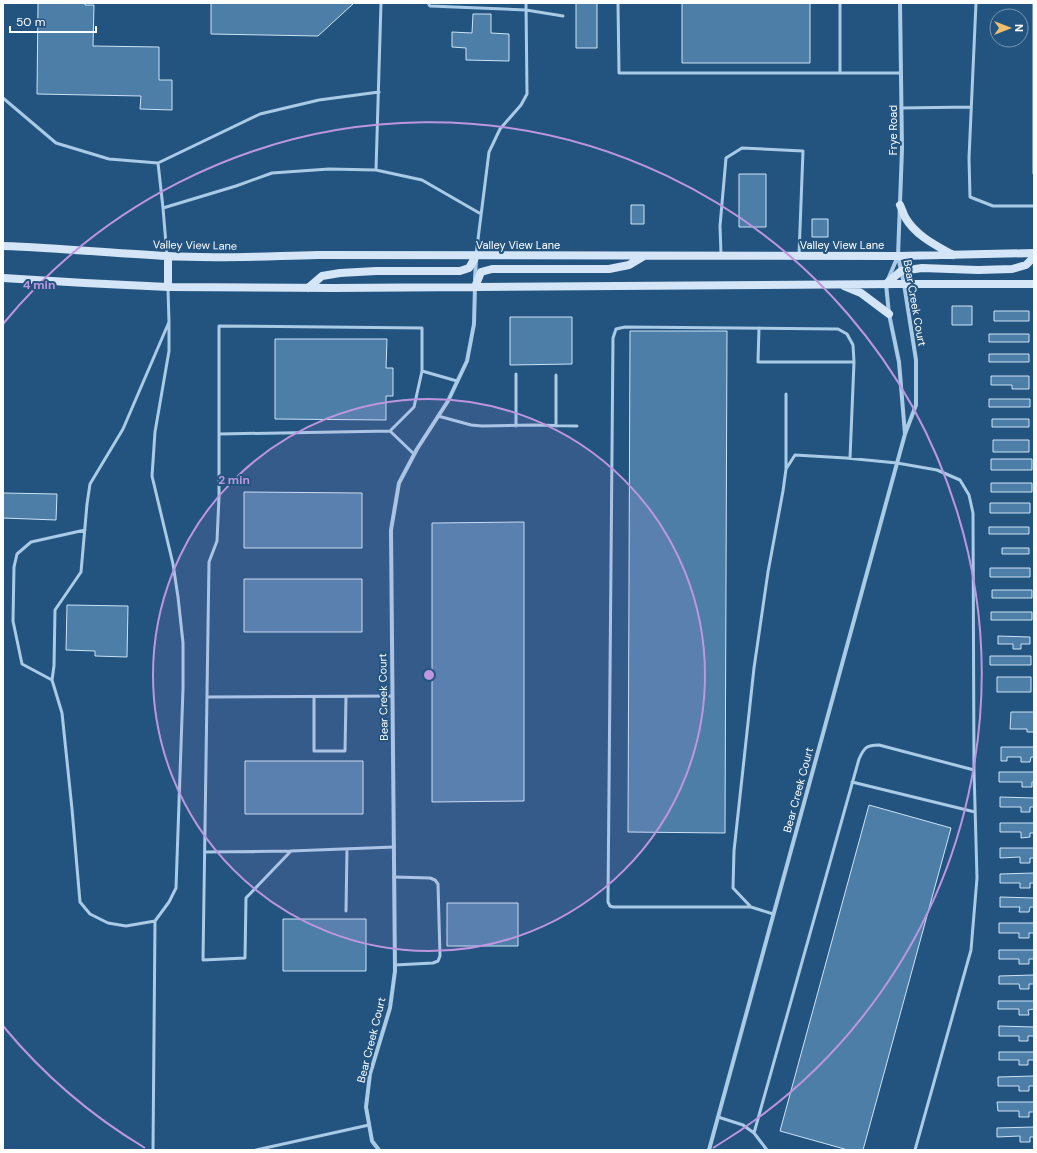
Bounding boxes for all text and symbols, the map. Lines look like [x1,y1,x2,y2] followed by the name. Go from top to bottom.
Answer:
[10,8,96,34] scale bar
[989,8,1029,48] north arrow
[16,14,45,30] text: 50 m
[1012,24,1026,32] text: N
[886,105,900,155] street label: Frye Road
[153,237,237,253] street label: Valley View Lane
[476,238,560,252] street label: Valley View Lane
[800,238,884,252] street label: Valley View Lane
[900,259,930,347] street label: Bear Creek Court
[23,277,55,293] text: 4 min
[218,472,250,488] text: 2 min
[375,653,391,741] street label: Bear Creek Court
[422,668,436,682] centre of rings
[780,746,816,834] street label: Bear Creek Court
[354,996,388,1084] street label: Bear Creek Court

